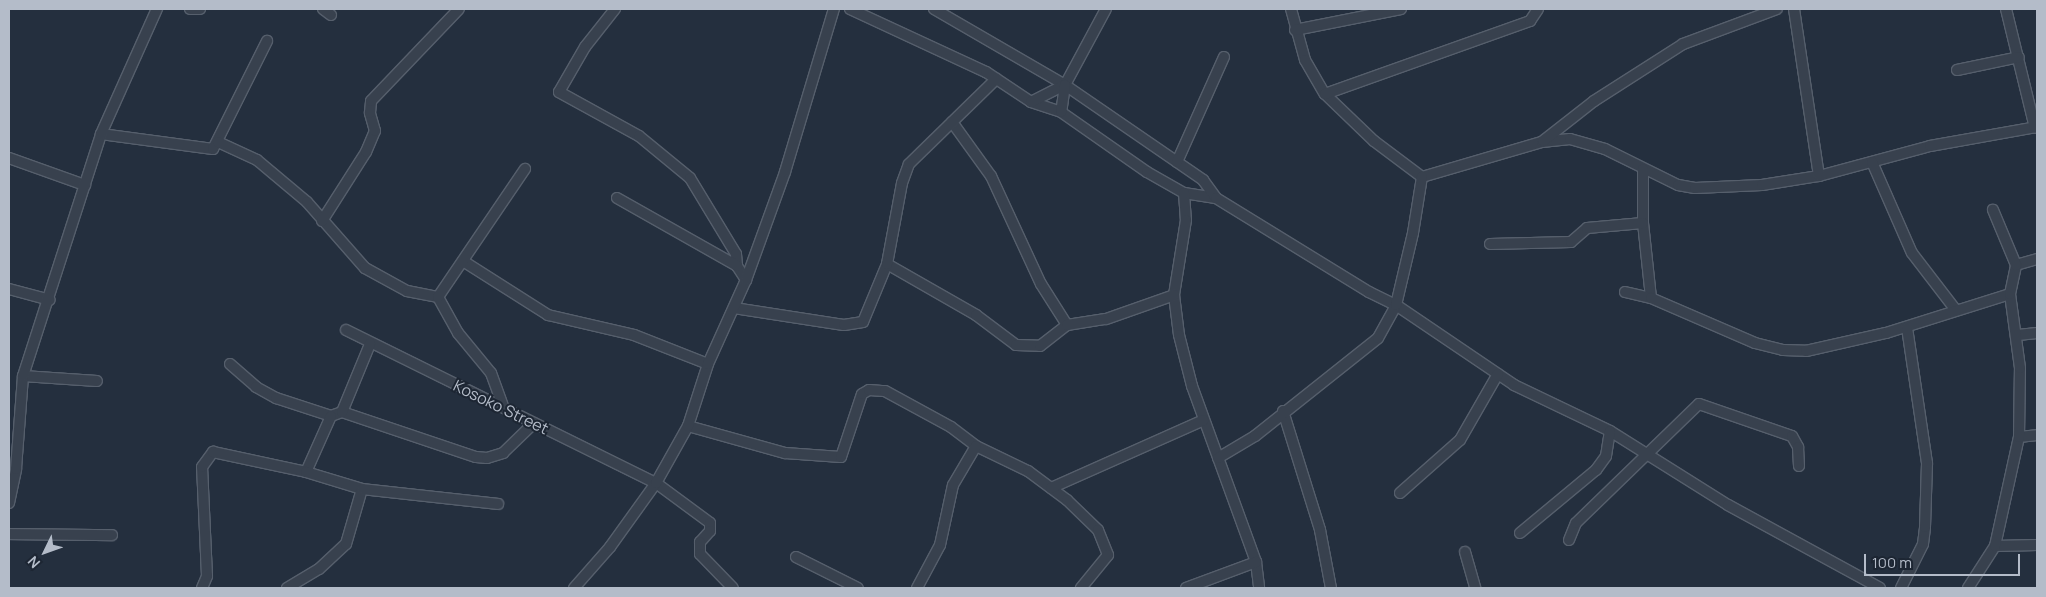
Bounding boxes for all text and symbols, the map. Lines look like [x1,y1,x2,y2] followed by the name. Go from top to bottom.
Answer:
[450,376,552,438] street label: Kosoko Street
[20,527,70,577] north arrow
[1866,544,2022,576] scale bar
[23,552,44,572] text: N
[1872,552,1912,573] text: 100 m

